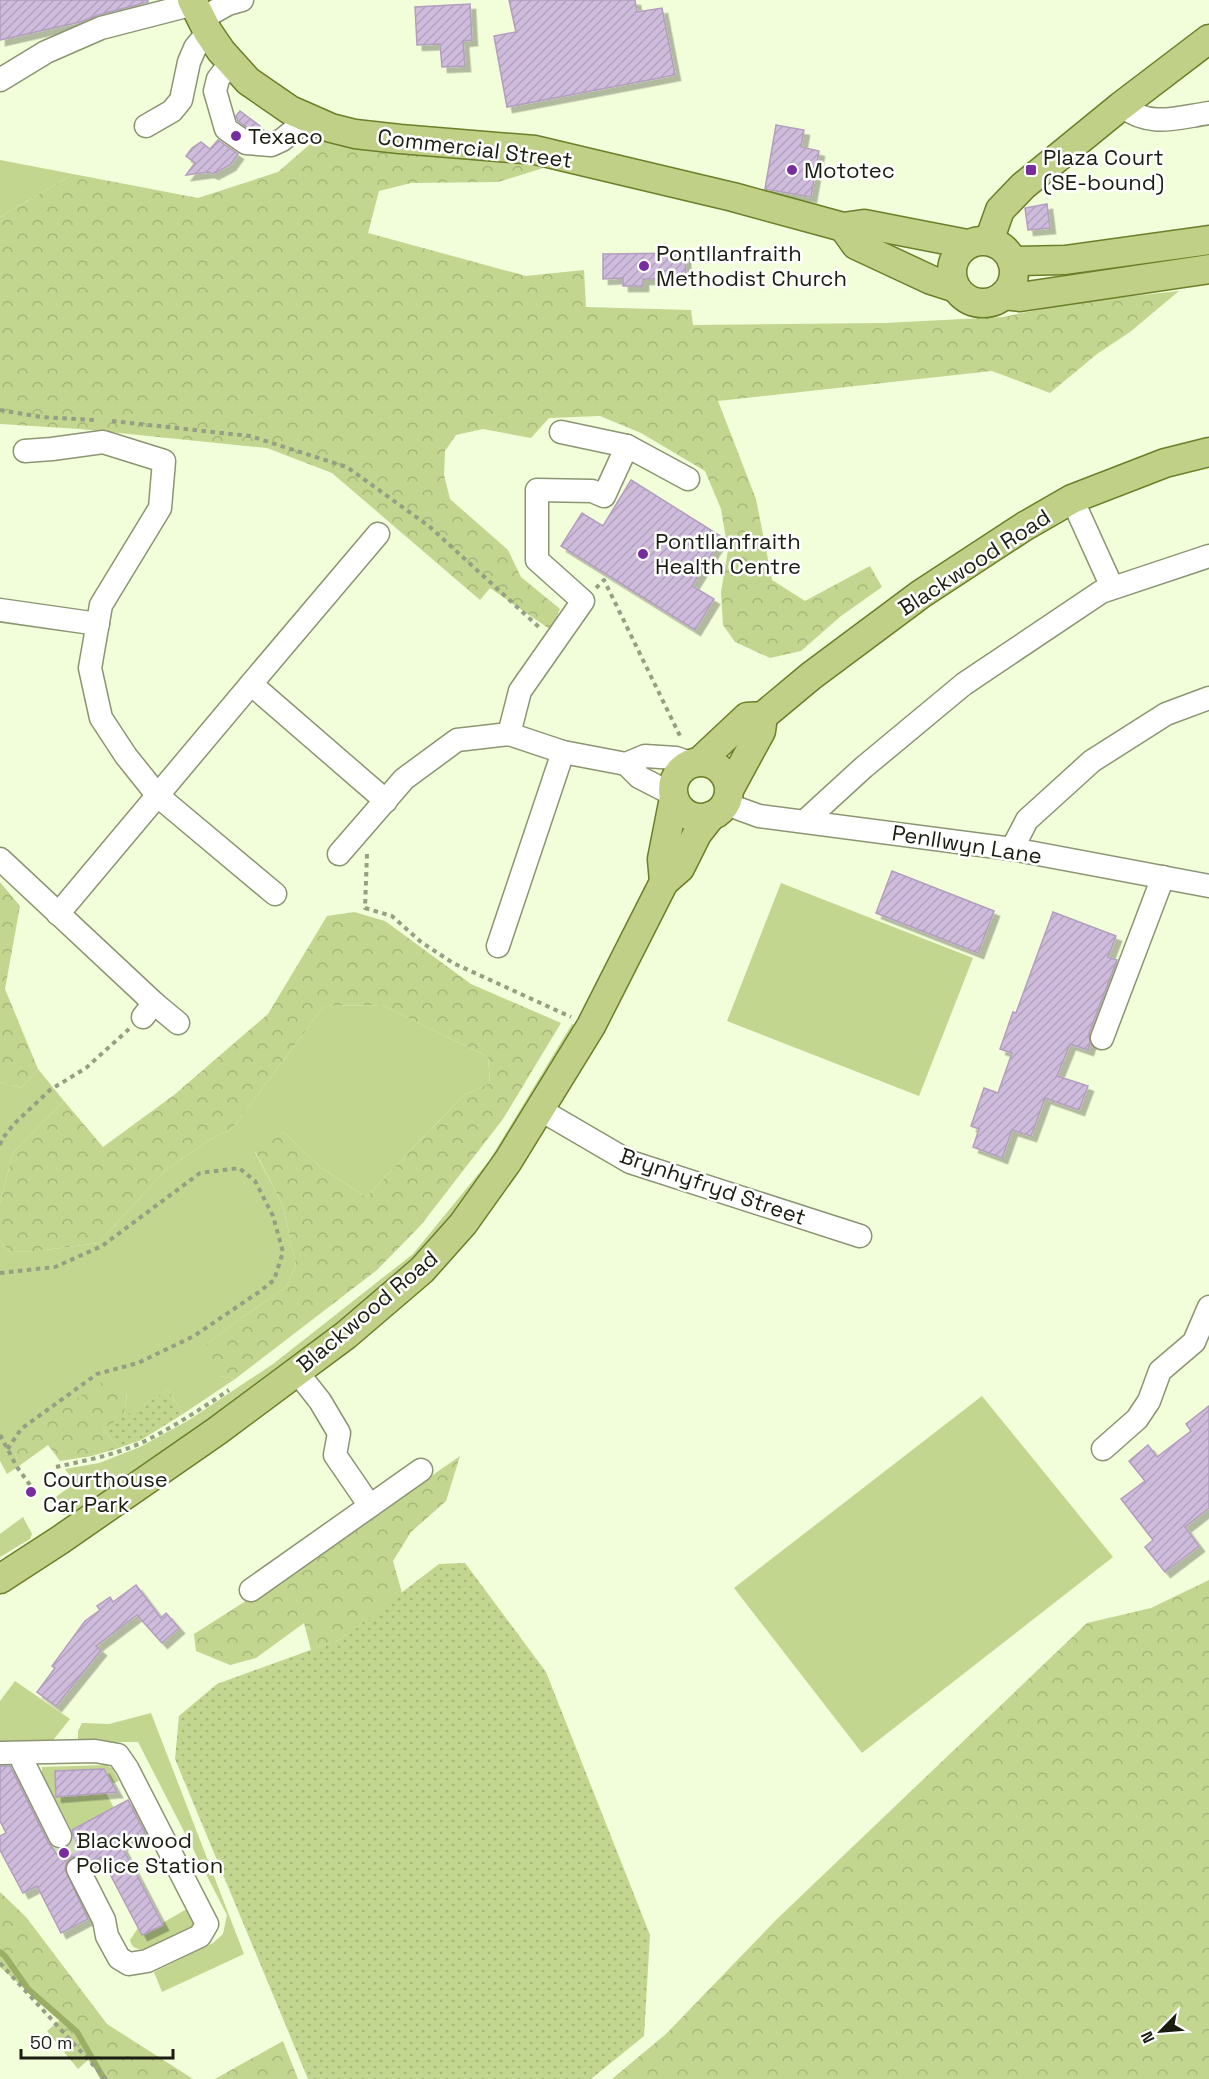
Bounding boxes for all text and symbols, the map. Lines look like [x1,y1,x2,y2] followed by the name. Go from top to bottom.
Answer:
[248,122,323,150] place label: Texaco
[376,122,574,174] street label: Commercial Street
[229,129,243,143] marker: Texaco
[1043,143,1164,196] place label: Plaza Court (SE-bound)
[804,156,895,184] place label: Mototec
[785,163,799,177] marker: Mototec
[1024,163,1038,177] marker: Plaza Court (SE-bound)
[656,239,847,292] place label: Pontllanfraith Methodist Church
[637,259,651,273] marker: Pontllanfraith Methodist Church
[893,502,1055,622] street label: Blackwood Road
[655,527,801,580] place label: Pontllanfraith Health Centre
[636,547,650,561] marker: Pontllanfraith Health Centre
[890,818,1044,870] street label: Penllwyn Lane
[616,1141,810,1231] street label: Brynhyfryd Street
[291,1244,443,1378] street label: Blackwood Road
[43,1465,168,1518] place label: Courthouse Car Park
[24,1485,38,1499] marker: Courthouse Car Park
[76,1826,223,1879] place label: Blackwood Police Station
[57,1846,71,1860] marker: Blackwood Police Station
[1131,2001,1191,2061] north arrow
[21,2022,172,2060] scale bar
[1136,2028,1160,2046] text: N
[30,2031,72,2054] text: 50 m

